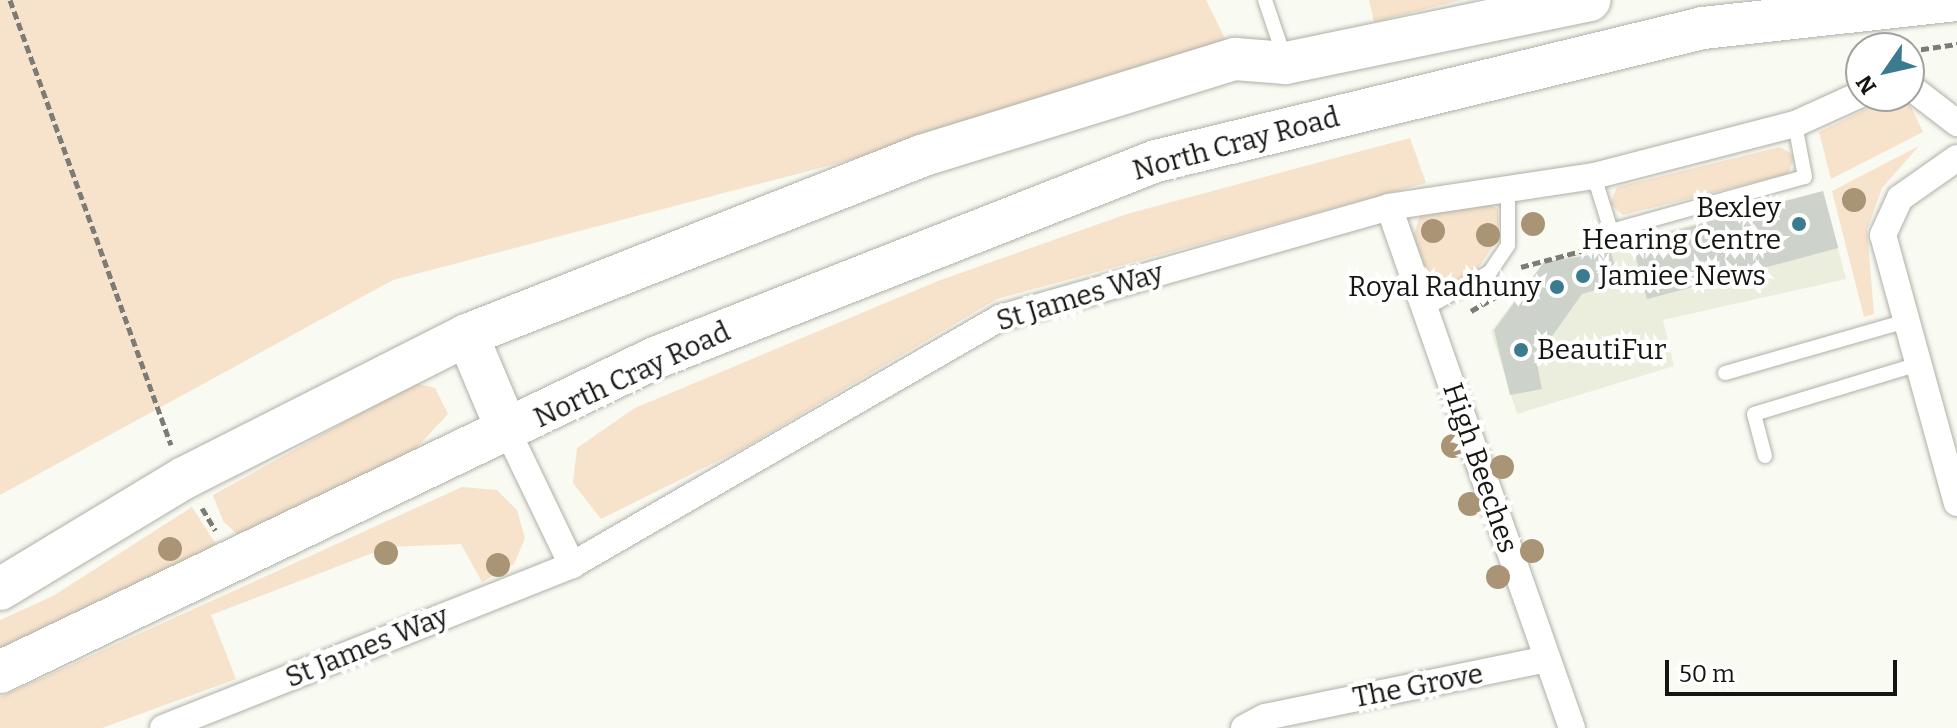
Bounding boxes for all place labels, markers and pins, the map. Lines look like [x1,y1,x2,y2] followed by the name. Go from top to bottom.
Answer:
[1582,191,1781,257] place label: Bexley Hearing Centre
[1788,213,1810,235] marker: Bexley Hearing Centre
[1599,259,1766,293] place label: Jamiee News
[1574,267,1592,285] marker: Jamiee News
[1348,270,1541,304] place label: Royal Radhuny
[1548,278,1566,296] marker: Royal Radhuny
[1537,333,1666,367] place label: BeautiFur
[1512,341,1530,359] marker: BeautiFur

